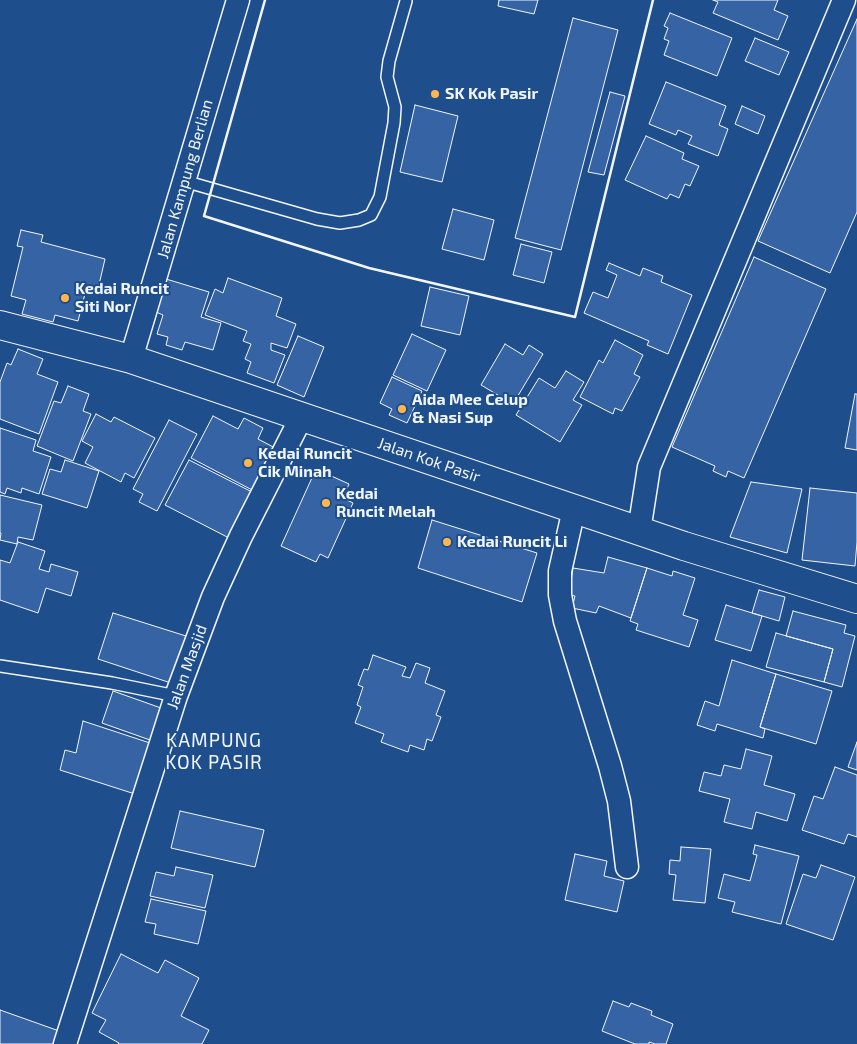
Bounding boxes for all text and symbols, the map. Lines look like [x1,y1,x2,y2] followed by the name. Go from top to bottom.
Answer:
[445,84,538,104] place label: SK Kok Pasir
[429,88,441,100] marker: SK Kok Pasir
[153,97,217,261] street label: Jalan Kampung Berlian
[75,279,169,317] place label: Kedai Runcit Siti Nor
[59,292,71,304] marker: Kedai Runcit Siti Nor
[412,390,528,428] place label: Aida Mee Celup & Nasi Sup
[396,403,408,415] marker: Aida Mee Celup & Nasi Sup
[375,433,483,487] street label: Jalan Kok Pasir
[258,444,352,482] place label: Kedai Runcit Cik Minah
[242,457,254,469] marker: Kedai Runcit Cik Minah
[336,484,436,522] place label: Kedai Runcit Melah
[320,497,332,509] marker: Kedai Runcit Melah
[457,532,567,552] place label: Kedai Runcit Li
[441,536,453,548] marker: Kedai Runcit Li
[163,622,211,712] street label: Jalan Masjid
[164,730,264,774] district label: KAMPUNG KOK PASIR

